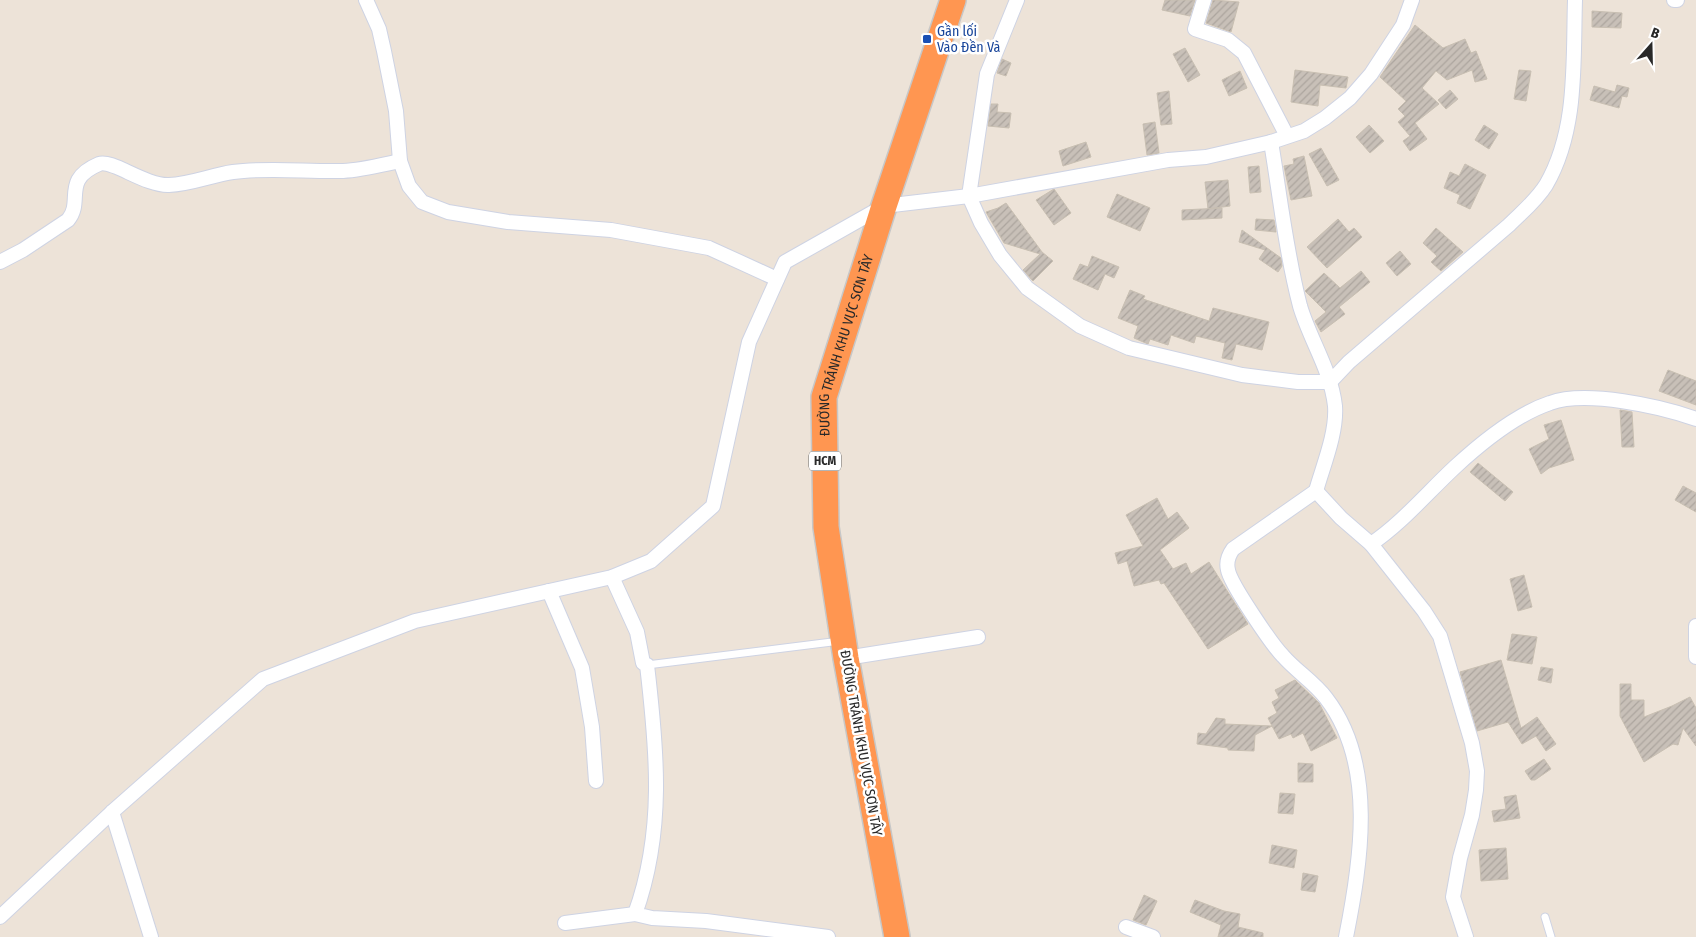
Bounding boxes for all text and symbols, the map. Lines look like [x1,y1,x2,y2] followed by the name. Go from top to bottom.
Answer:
[1626,20,1676,70] north arrow
[937,22,1001,56] place label: Gần lối Vào Đền Và
[1649,24,1662,43] text: B
[921,33,933,45] marker: Gần lối Vào Đền Và
[815,252,877,437] street label: ĐƯỜNG TRÁNH KHU VỰC SƠN TÂY
[809,452,841,471] road number: HCM
[836,649,887,837] street label: ĐƯỜNG TRÁNH KHU VỰC SƠN TÂY

